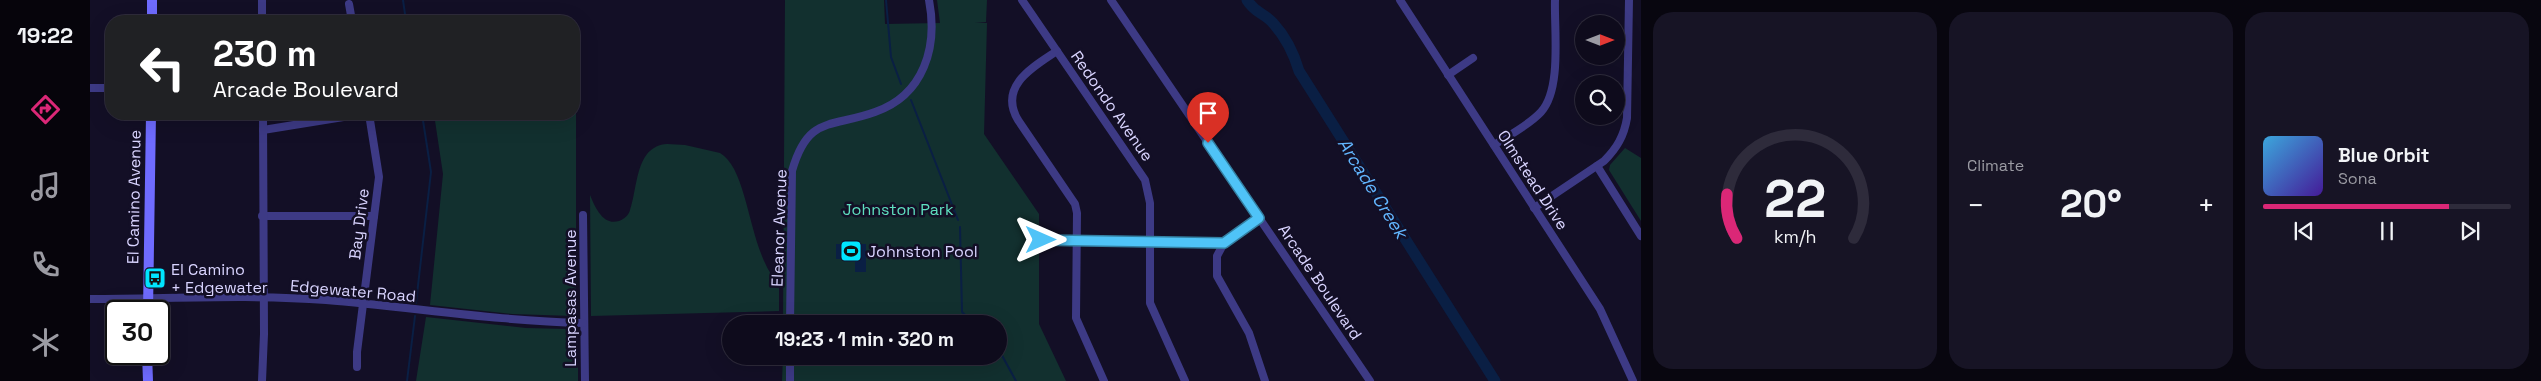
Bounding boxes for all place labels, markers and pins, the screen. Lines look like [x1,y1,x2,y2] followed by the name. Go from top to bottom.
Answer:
[1187,92,1229,143] pin
[839,239,863,263] sports icon: Johnston Pool
[867,241,978,262] place label: Johnston Pool
[171,259,268,298] place label: El Camino + Edgewater
[143,266,167,290] bus stop icon: El Camino + Edgewater

